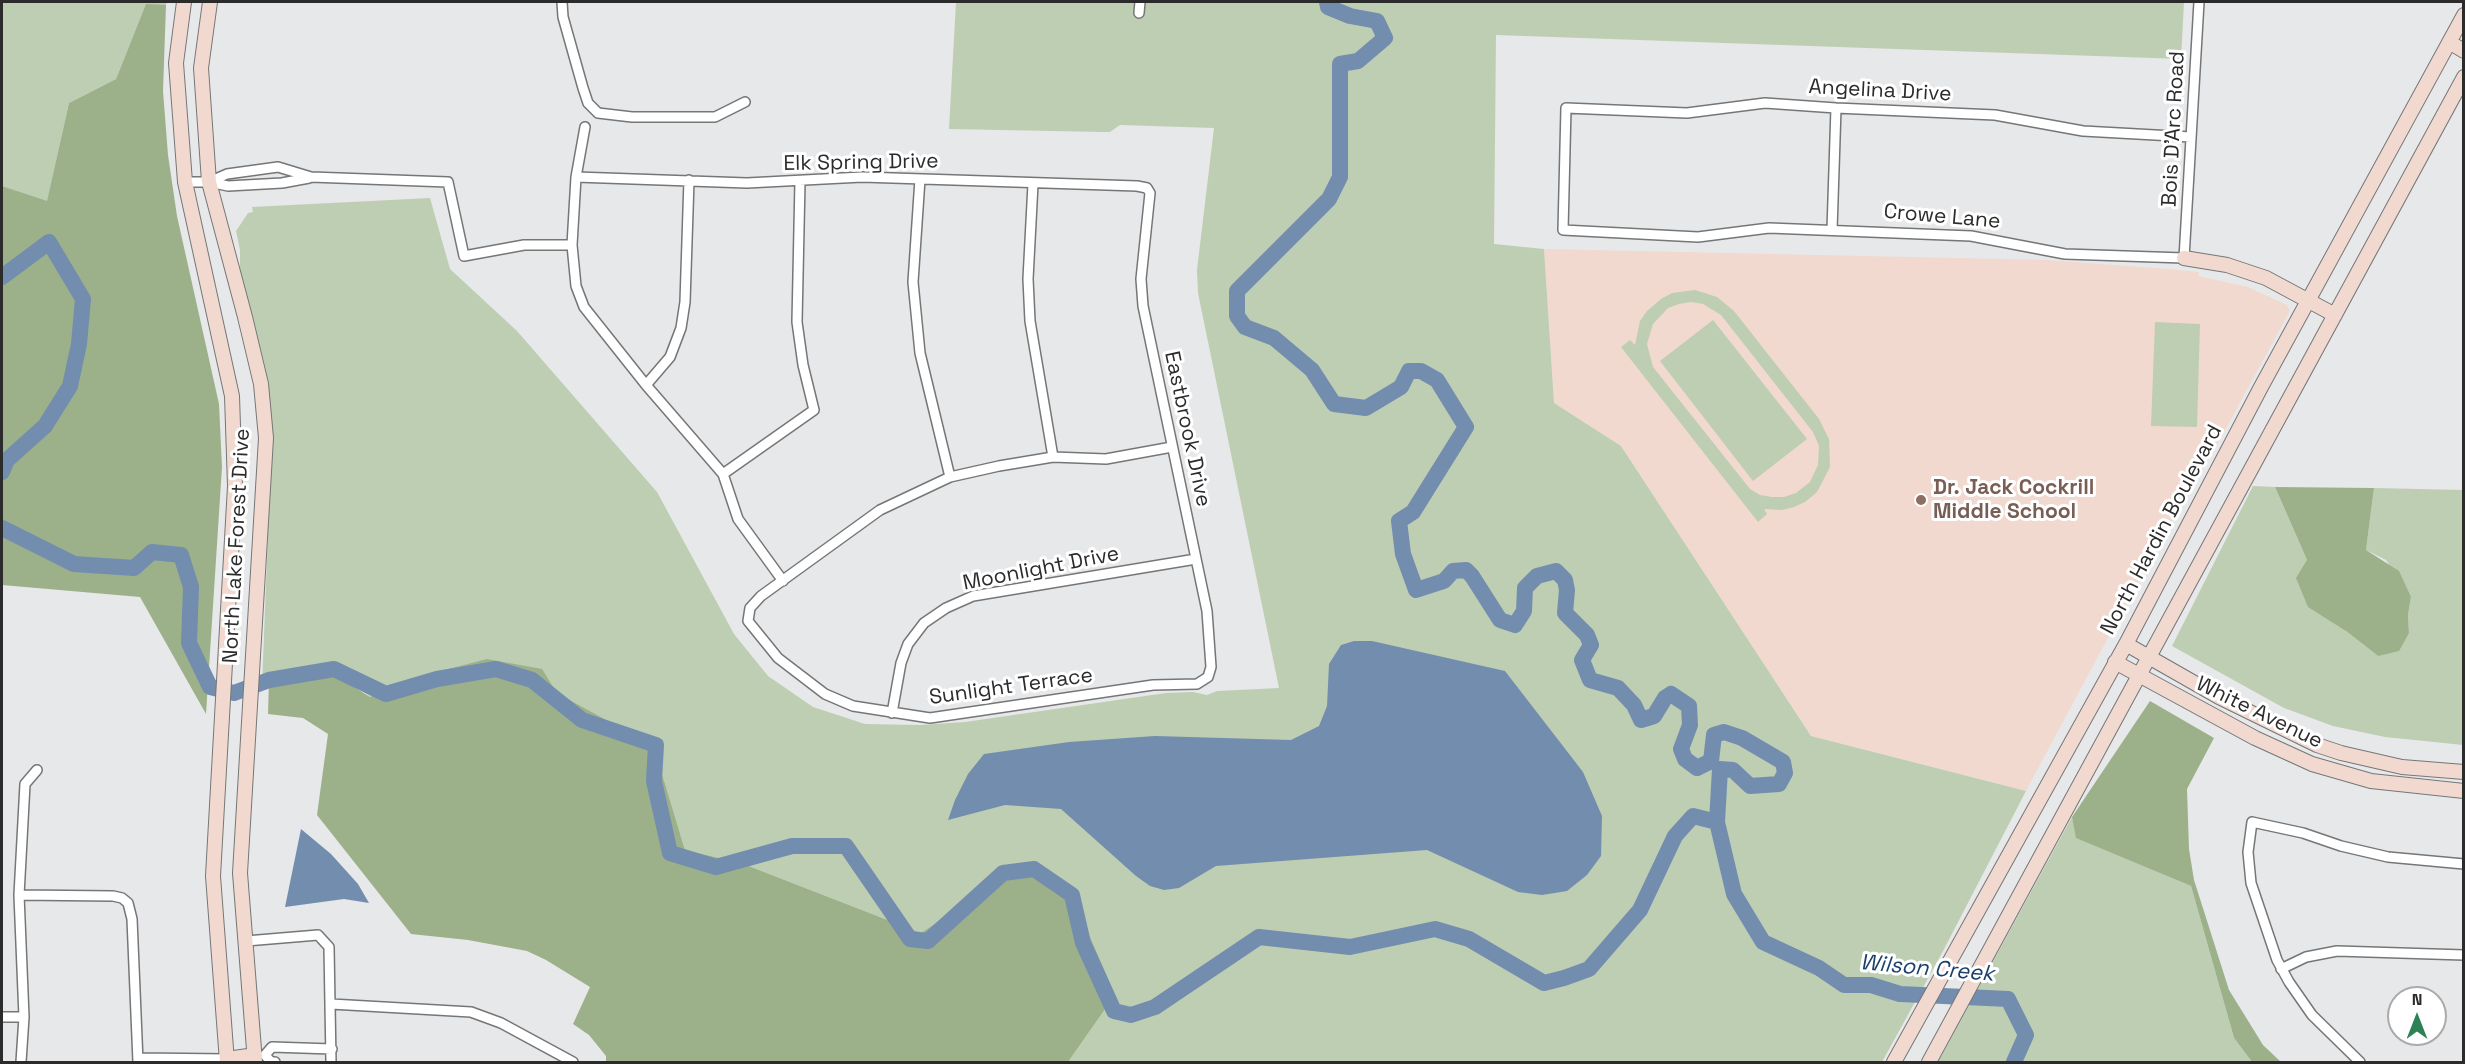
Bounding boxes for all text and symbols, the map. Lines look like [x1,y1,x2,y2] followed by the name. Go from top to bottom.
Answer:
[2157,50,2191,208] street label: Bois D'Arc Road
[1808,75,1952,107] street label: Angelina Drive
[783,149,939,177] street label: Elk Spring Drive
[1883,199,2001,235] street label: Crowe Lane
[1158,349,1216,509] street label: Eastbrook Drive
[2096,421,2228,639] street label: North Hardin Boulevard
[218,428,256,664] street label: North Lake Forest Drive
[1933,475,2094,525] place label: Dr. Jack Cockrill Middle School
[1914,493,1928,507] marker: Dr. Jack Cockrill Middle School
[961,541,1121,597] street label: Moonlight Drive
[928,663,1094,711] street label: Sunlight Terrace
[2192,671,2326,755] street label: White Avenue
[1859,950,1995,988] water label: Wilson Creek
[2387,986,2447,1046] north arrow
[2412,989,2422,1010] text: N

